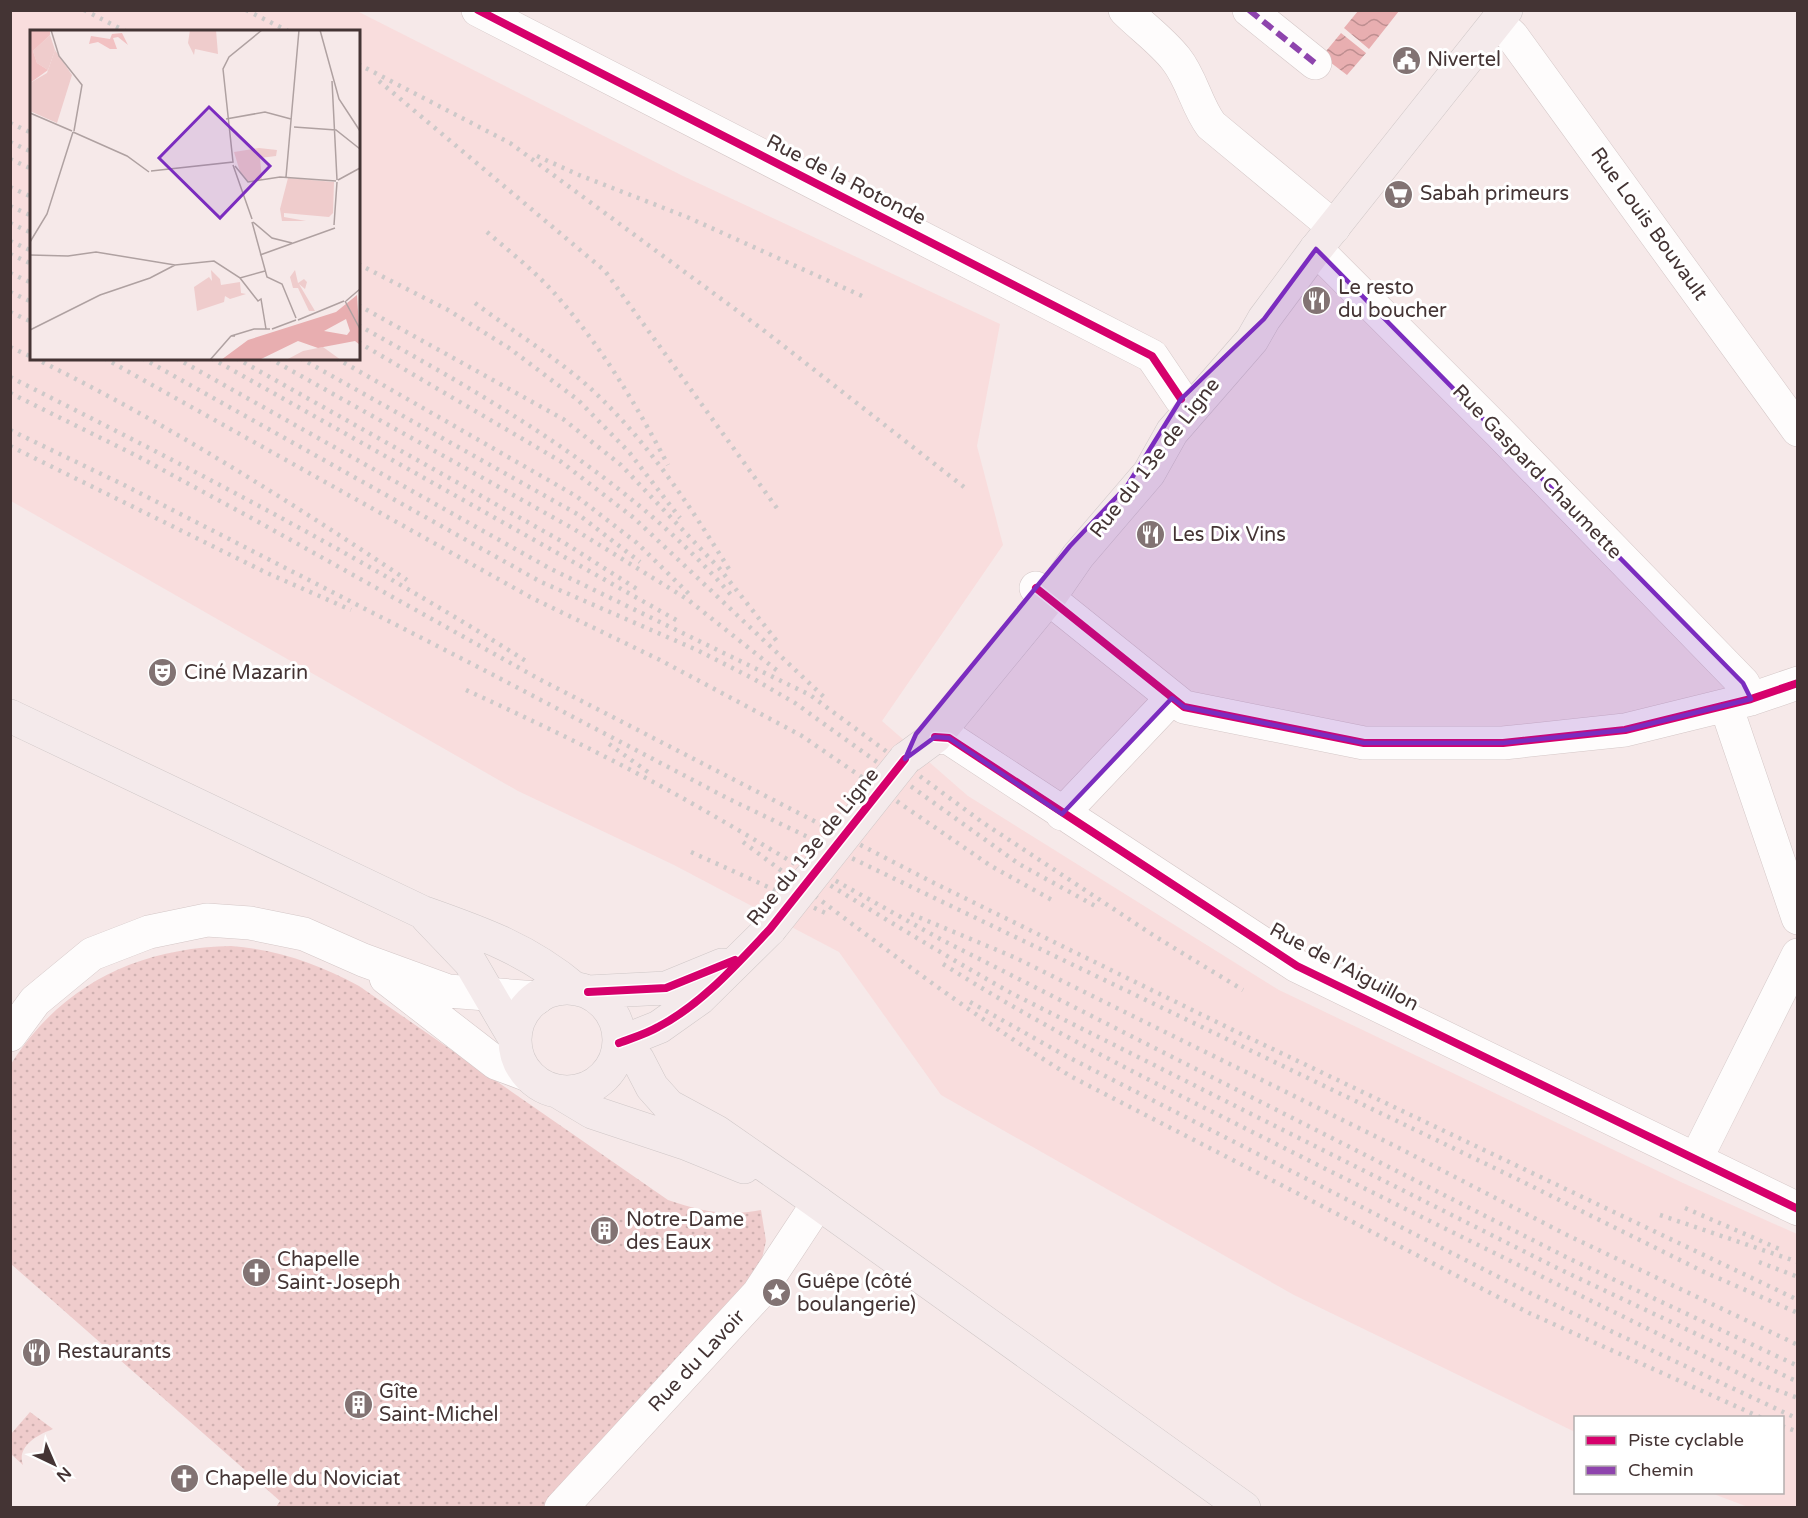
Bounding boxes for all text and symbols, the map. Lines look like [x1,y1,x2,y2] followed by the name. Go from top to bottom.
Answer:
[30,30,360,360] inset map
[1390,44,1422,76] public building icon: Nivertel
[1427,48,1501,72] place label: Nivertel
[762,129,930,231] street label: Rue de la Rotonde
[1585,143,1713,305] street label: Rue Louis Bouvault
[1383,178,1415,210] supermarket icon: Sabah primeurs
[1420,182,1569,206] place label: Sabah primeurs
[1338,276,1447,323] place label: Le resto du boucher
[1301,284,1333,316] restaurant icon: Le resto du boucher
[1085,373,1225,543] street label: Rue du 13e de Ligne
[1447,380,1627,564] street label: Rue Gaspard Chaumette
[1135,519,1167,551] restaurant icon: Les Dix Vins
[1172,523,1286,547] place label: Les Dix Vins
[147,657,179,689] theatre icon: Ciné Mazarin
[184,661,308,685] place label: Ciné Mazarin
[742,763,884,931] street label: Rue du 13e de Ligne
[1265,918,1423,1016] street label: Rue de l'Aiguillon
[626,1208,744,1255] place label: Notre-Dame des Eaux
[589,1215,621,1247] building icon: Notre-Dame des Eaux
[277,1248,400,1295] place label: Chapelle Saint-Joseph
[240,1256,272,1288] church icon: Chapelle Saint-Joseph
[797,1270,916,1317] place label: Guêpe (côté boulangerie)
[760,1277,792,1309] place icon: Guêpe (côté boulangerie)
[644,1305,751,1417] street label: Rue du Lavoir
[20,1336,52,1368] restaurant icon: Restaurants
[57,1340,171,1364] place label: Restaurants
[379,1380,499,1427] place label: Gîte Saint-Michel
[342,1388,374,1420] building icon: Gîte Saint-Michel
[1574,1416,1784,1494] legend
[1628,1429,1744,1451] text: Piste cyclable
[24,1434,84,1494] north arrow
[1628,1459,1694,1481] text: Chemin
[52,1462,75,1486] text: N
[168,1463,200,1495] church icon: Chapelle du Noviciat
[205,1467,401,1491] place label: Chapelle du Noviciat

